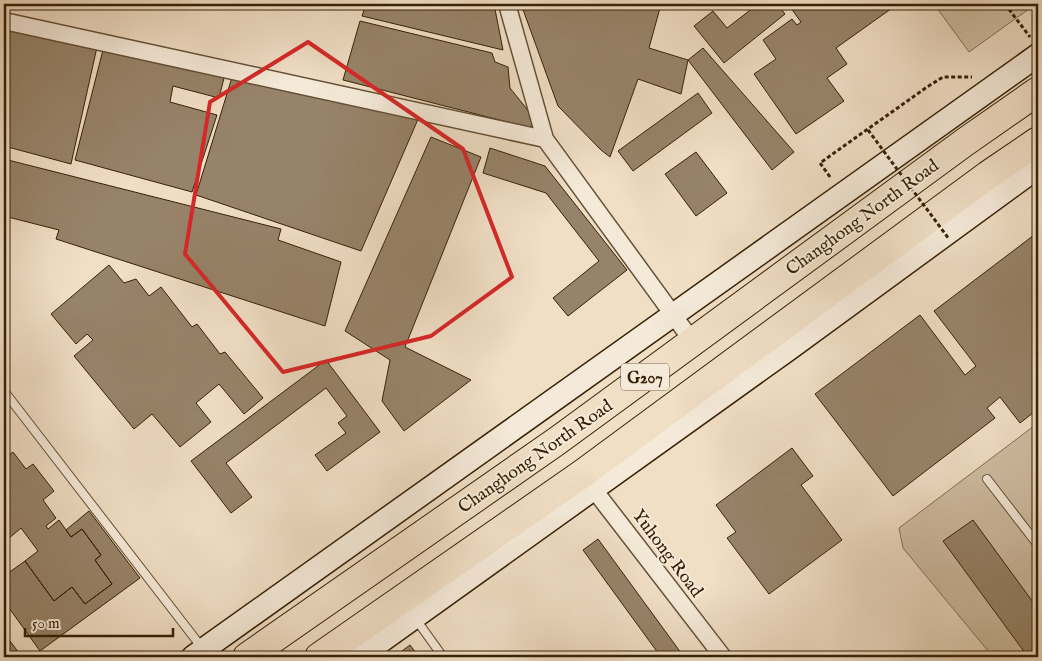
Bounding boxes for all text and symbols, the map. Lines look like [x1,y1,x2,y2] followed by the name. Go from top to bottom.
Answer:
[782,155,944,282] street label: Changhong North Road
[621,364,669,391] road number: G207
[454,395,618,519] street label: Changhong North Road
[626,505,707,603] street label: Yuhong Road
[25,606,172,638] scale bar
[32,614,60,633] text: 50 m

